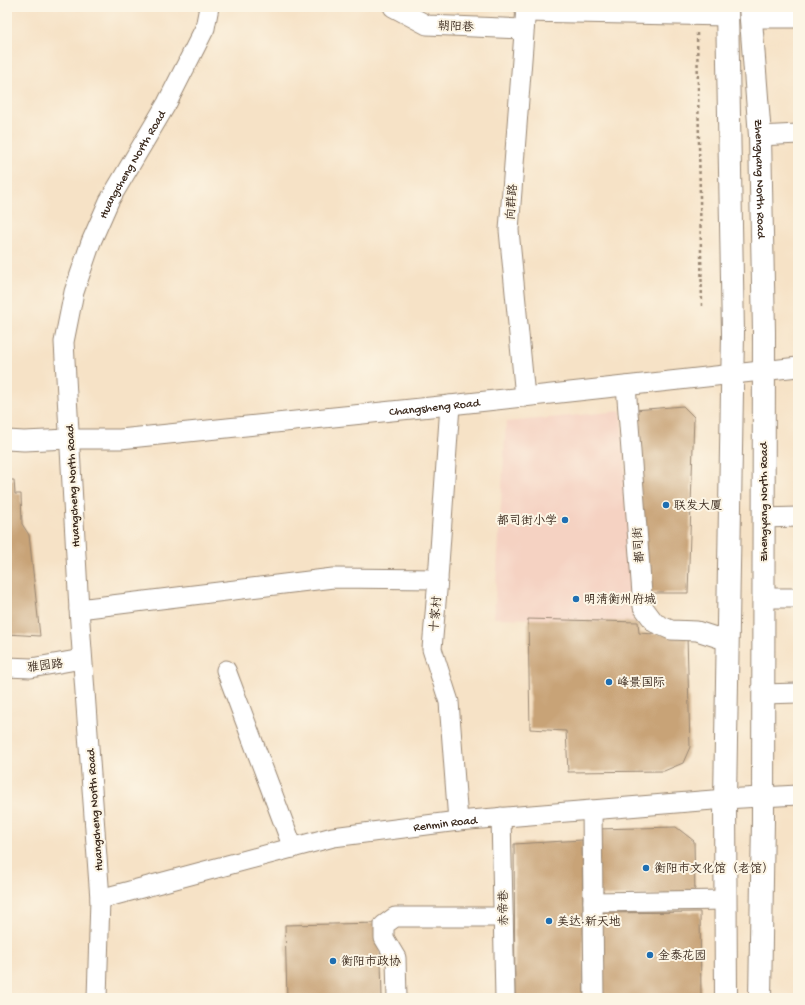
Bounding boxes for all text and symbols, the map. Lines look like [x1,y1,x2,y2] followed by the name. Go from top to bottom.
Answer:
[438,19,474,36] street label: 朝阳巷
[97,108,170,221] street label: Huangcheng North Road
[750,118,767,240] street label: Zhengyang North Road
[504,184,521,221] street label: 向群路
[389,397,481,420] street label: Changsheng Road
[64,423,84,547] street label: Huangcheng North Road
[758,441,772,562] street label: Zhengyang North Road
[674,499,722,514] place label: 联发大厦
[661,500,671,510] marker: 联发大厦
[496,514,557,529] place label: 都司街小学
[560,515,570,525] marker: 都司街小学
[631,526,648,564] street label: 都司街
[584,593,656,608] place label: 明清衡州府城
[571,594,581,604] marker: 明清衡州府城
[426,595,446,633] street label: 十家村
[26,657,64,676] street label: 雅园路
[617,676,665,691] place label: 峰景国际
[604,677,614,687] marker: 峰景国际
[85,747,107,871] street label: Huangcheng North Road
[413,814,479,836] street label: Renmin Road
[654,862,774,877] place label: 衡阳市文化馆（老馆）
[641,863,651,873] marker: 衡阳市文化馆（老馆）
[497,890,512,926] street label: 赤帝巷
[557,915,621,930] place label: 美达·新天地
[544,916,554,926] marker: 美达·新天地
[658,949,706,964] place label: 金泰花园
[645,950,655,960] marker: 金泰花园
[341,954,401,970] place label: 衡阳市政协
[328,956,338,966] marker: 衡阳市政协

